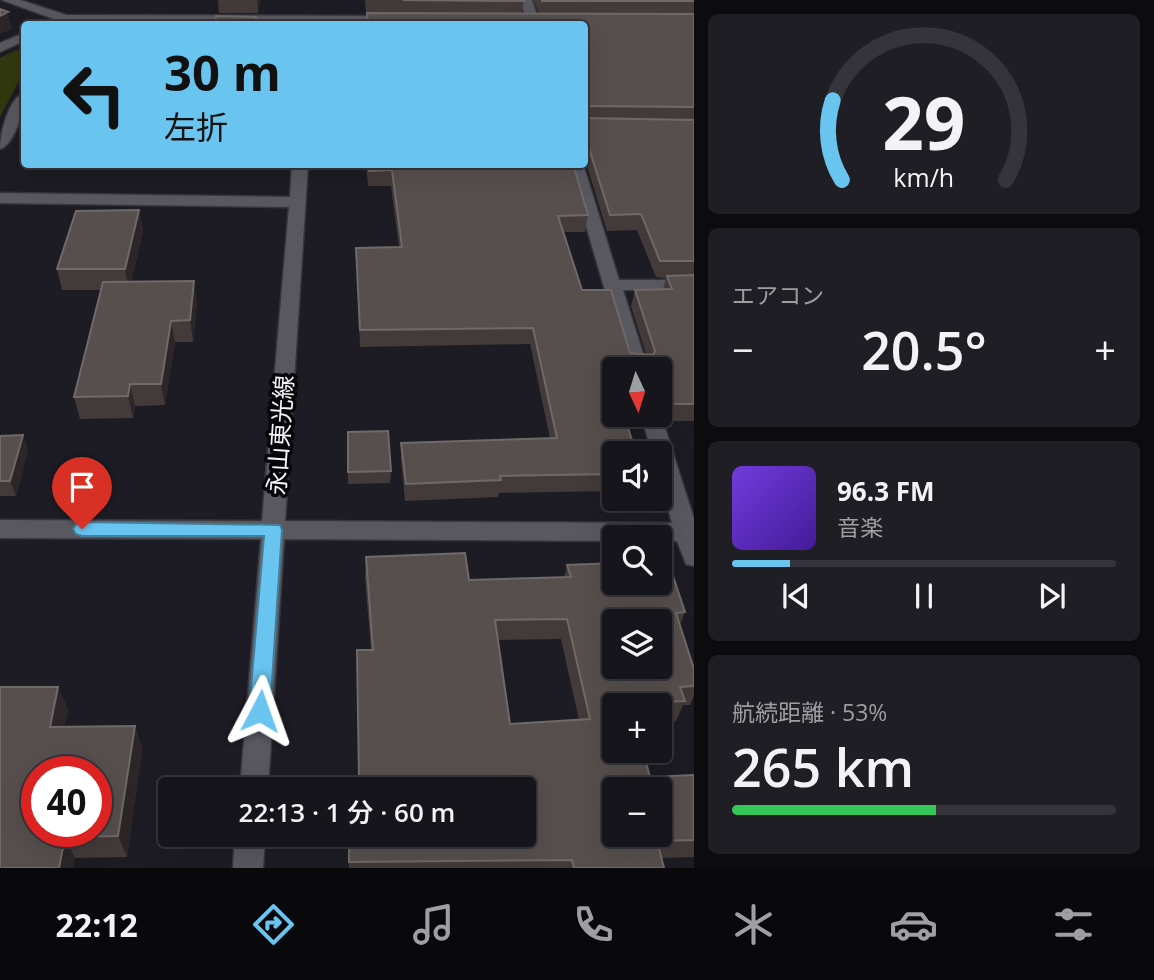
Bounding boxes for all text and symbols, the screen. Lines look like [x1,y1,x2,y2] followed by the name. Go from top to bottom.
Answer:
[164,39,281,105] text: 30 m
[49,49,140,140] icon: left
[882,72,966,171] text: 29
[164,105,228,148] text: 左折
[894,160,954,194] text: km/h
[732,279,824,311] text: エアコン
[861,314,987,385] text: 20.5°
[732,323,754,375] text: −
[1094,323,1116,375] text: +
[602,357,672,427] north arrow
[602,357,672,847] map controls
[259,374,300,496] street label: 永山東光線
[602,441,672,511] button: sound
[52,457,112,529] pin
[63,468,101,506] icon: arrive
[837,473,935,509] text: 96.3 FM
[837,511,883,543] text: 音楽
[602,525,672,595] button: search
[777,577,815,615] icon: previous
[905,577,943,615] icon: pause
[1033,577,1071,615] icon: next
[602,609,672,679] button: layers
[223,674,297,748] position arrow
[602,693,672,763] button: +
[732,696,887,728] text: 航続距離 · 53%
[732,731,914,802] text: 265 km
[21,756,112,847] speed limit sign: 40
[602,777,672,847] button: −
[239,794,455,830] text: 22:13 · 1 分 · 60 m
[249,900,298,949] icon: directions
[409,900,458,949] icon: music
[569,900,618,949] icon: phone
[729,900,778,949] icon: climate
[889,900,938,949] icon: car
[1049,900,1098,949] icon: filters
[56,903,138,946] text: 22:12

